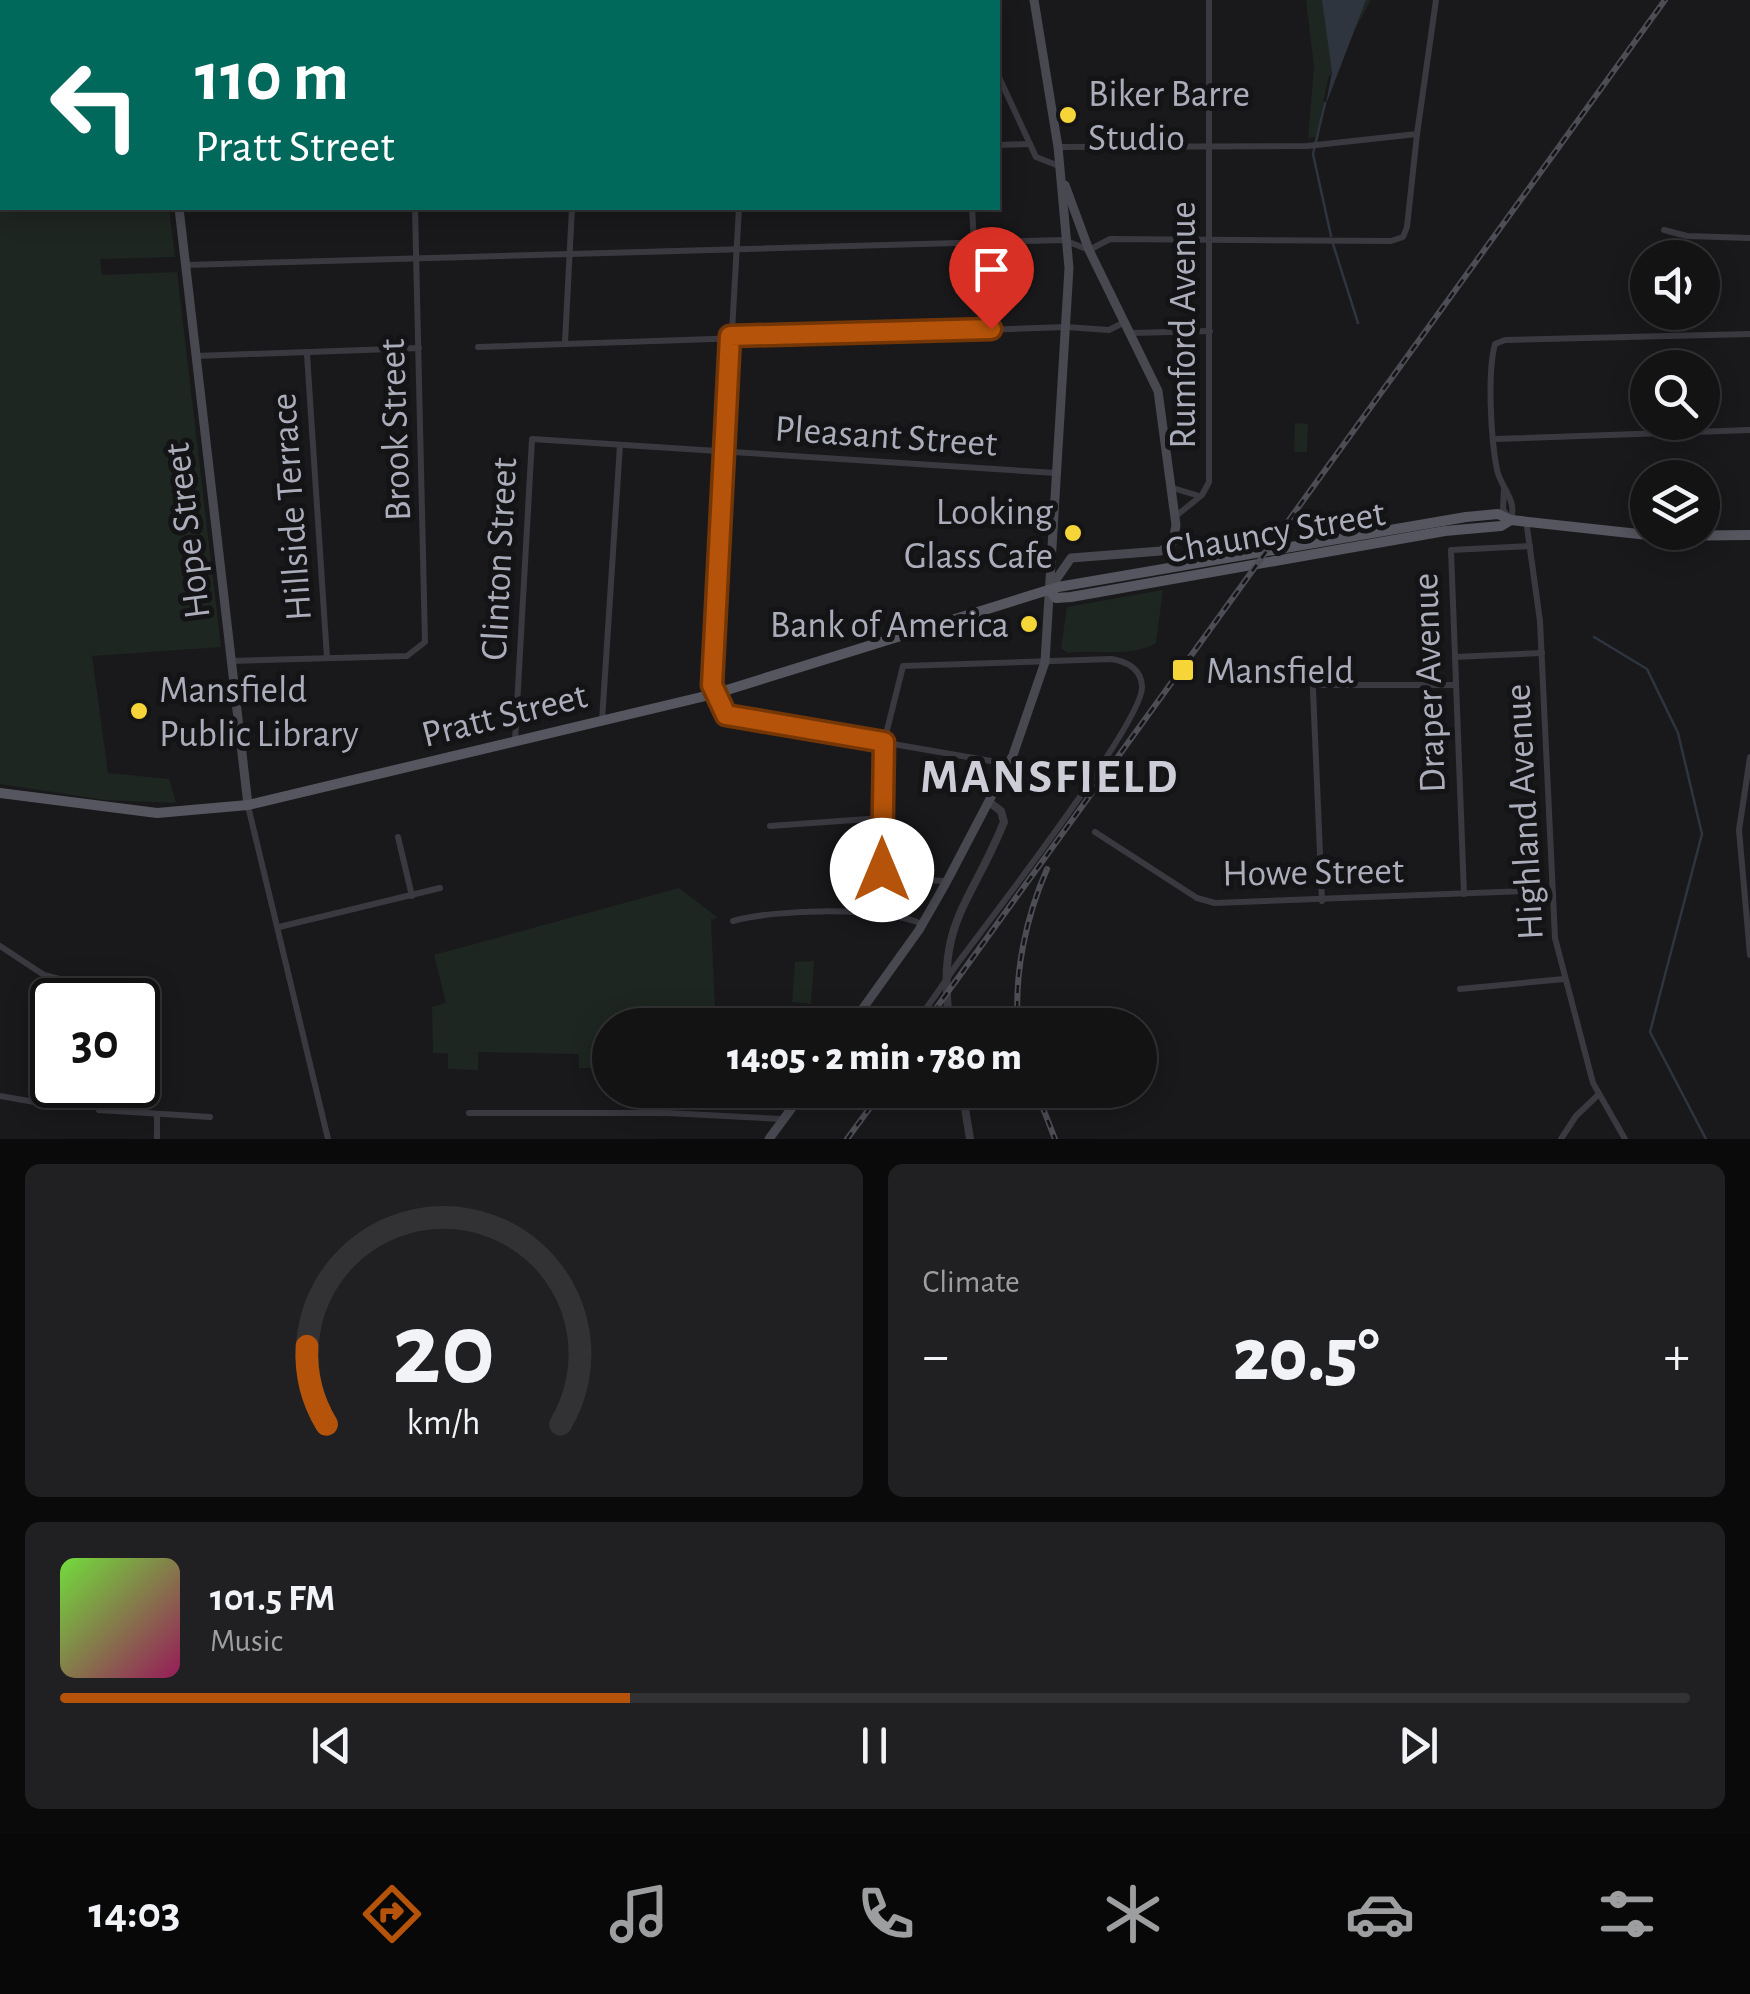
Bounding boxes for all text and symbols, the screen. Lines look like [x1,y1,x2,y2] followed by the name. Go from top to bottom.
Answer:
[30,40,160,170] icon: left
[195,43,349,113] text: 110 m
[1088,76,1250,158] place label: Biker Barre Studio
[1057,104,1079,126] marker: Biker Barre Studio
[195,125,395,170] text: Pratt Street
[1165,201,1203,449] street label: Rumford Avenue
[949,227,1034,330] pin
[1630,240,1720,550] map controls
[1630,240,1720,330] button: sound
[964,242,1019,297] icon: arrive
[374,338,418,522] street label: Brook Street
[1630,350,1720,440] button: search
[265,392,319,622] street label: Hillside Terrace
[773,410,998,464] street label: Pleasant Street
[158,441,218,621] street label: Hope Street
[476,457,524,662] street label: Clinton Street
[1630,460,1720,550] button: layers
[904,494,1053,576] place label: Looking Glass Cafe
[1163,495,1388,571] street label: Chauncy Street
[1062,522,1084,544] marker: Looking Glass Cafe
[1407,572,1453,794] street label: Draper Avenue
[770,607,1009,645] place label: Bank of America
[1018,613,1040,635] marker: Bank of America
[1206,653,1354,691] place label: Mansfield
[1170,657,1196,683] marker: Mansfield
[159,672,359,754] place label: Mansfield Public Library
[418,677,591,755] street label: Pratt Street
[1499,683,1551,941] street label: Highland Avenue
[128,700,150,722] marker: Mansfield Public Library
[920,754,1180,802] district label: MANSFIELD
[830,818,934,922] position arrow
[1222,852,1404,894] street label: Howe Street
[30,978,160,1108] speed limit sign: 30
[727,1039,1022,1077] text: 14:05 · 2 min · 780 m
[923,1266,1020,1298] text: Climate
[392,1299,495,1403] text: 20
[1233,1319,1380,1394] text: 20.5°
[923,1329,949,1384] text: −
[1664,1329,1690,1384] text: +
[407,1405,481,1441] text: km/h
[210,1580,335,1618] text: 101.5 FM
[210,1625,283,1657] text: Music
[304,1718,359,1773] icon: previous
[847,1718,902,1773] icon: pause
[1391,1718,1446,1773] icon: next
[357,1879,427,1949] icon: directions
[604,1879,674,1949] icon: music
[851,1879,921,1949] icon: phone
[1098,1879,1168,1949] icon: climate
[1345,1879,1415,1949] icon: car
[1592,1879,1662,1949] icon: filters
[88,1891,180,1936] text: 14:03

